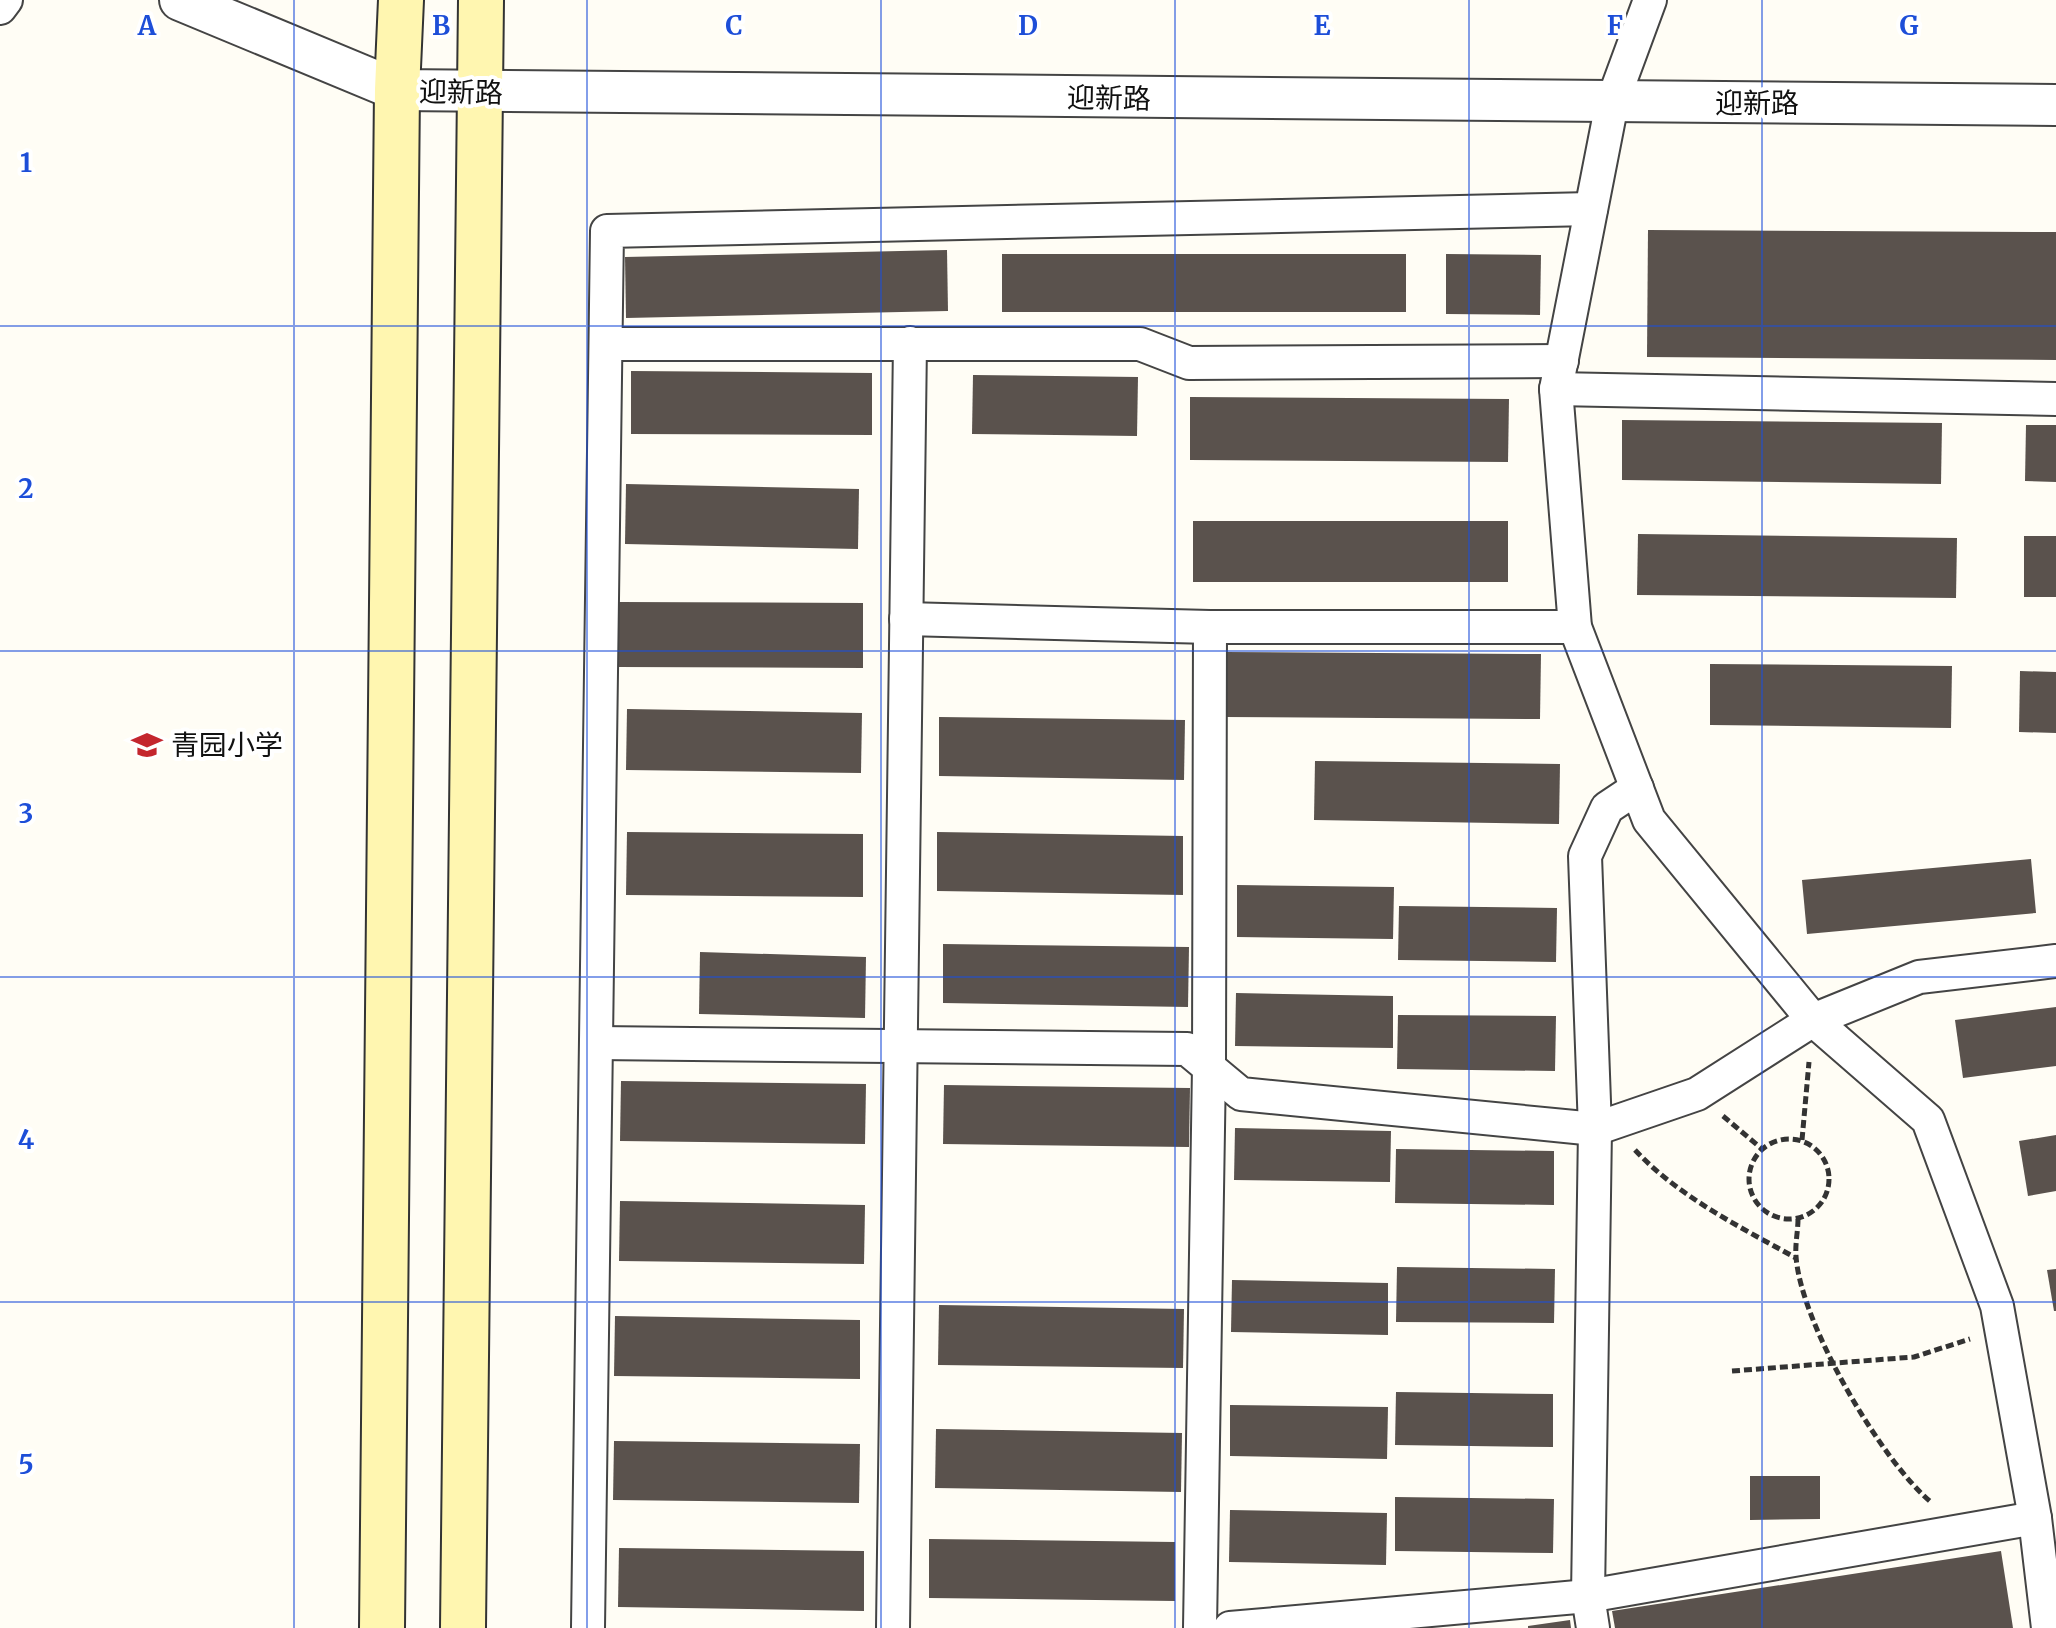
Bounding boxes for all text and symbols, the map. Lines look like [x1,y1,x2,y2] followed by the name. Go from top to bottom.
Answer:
[137,9,157,42] text: A
[432,9,450,42] text: B
[725,9,743,42] text: C
[1018,9,1038,42] text: D
[1314,9,1331,42] text: E
[1607,9,1623,42] text: F
[1900,9,1919,42] text: G
[419,73,503,111] street label: 迎新路
[1067,79,1151,117] street label: 迎新路
[1715,85,1799,121] street label: 迎新路
[20,146,32,179] text: 1
[18,472,34,505] text: 2
[171,727,283,763] place label: 青园小学
[130,728,164,762] school or university icon: 青园小学
[19,797,33,830] text: 3
[18,1123,35,1156] text: 4
[18,1448,34,1481] text: 5

